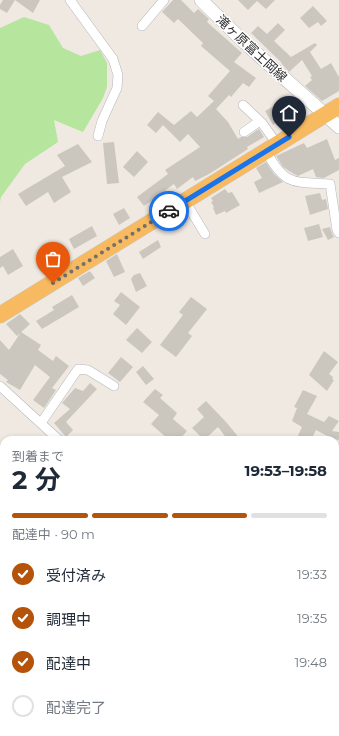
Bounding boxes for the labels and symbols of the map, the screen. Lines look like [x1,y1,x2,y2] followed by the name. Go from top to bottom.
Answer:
[213,11,291,85] street label: 滝ヶ原富士岡線
[272,96,306,137] pin
[149,191,189,231] courier
[36,242,70,283] pin

